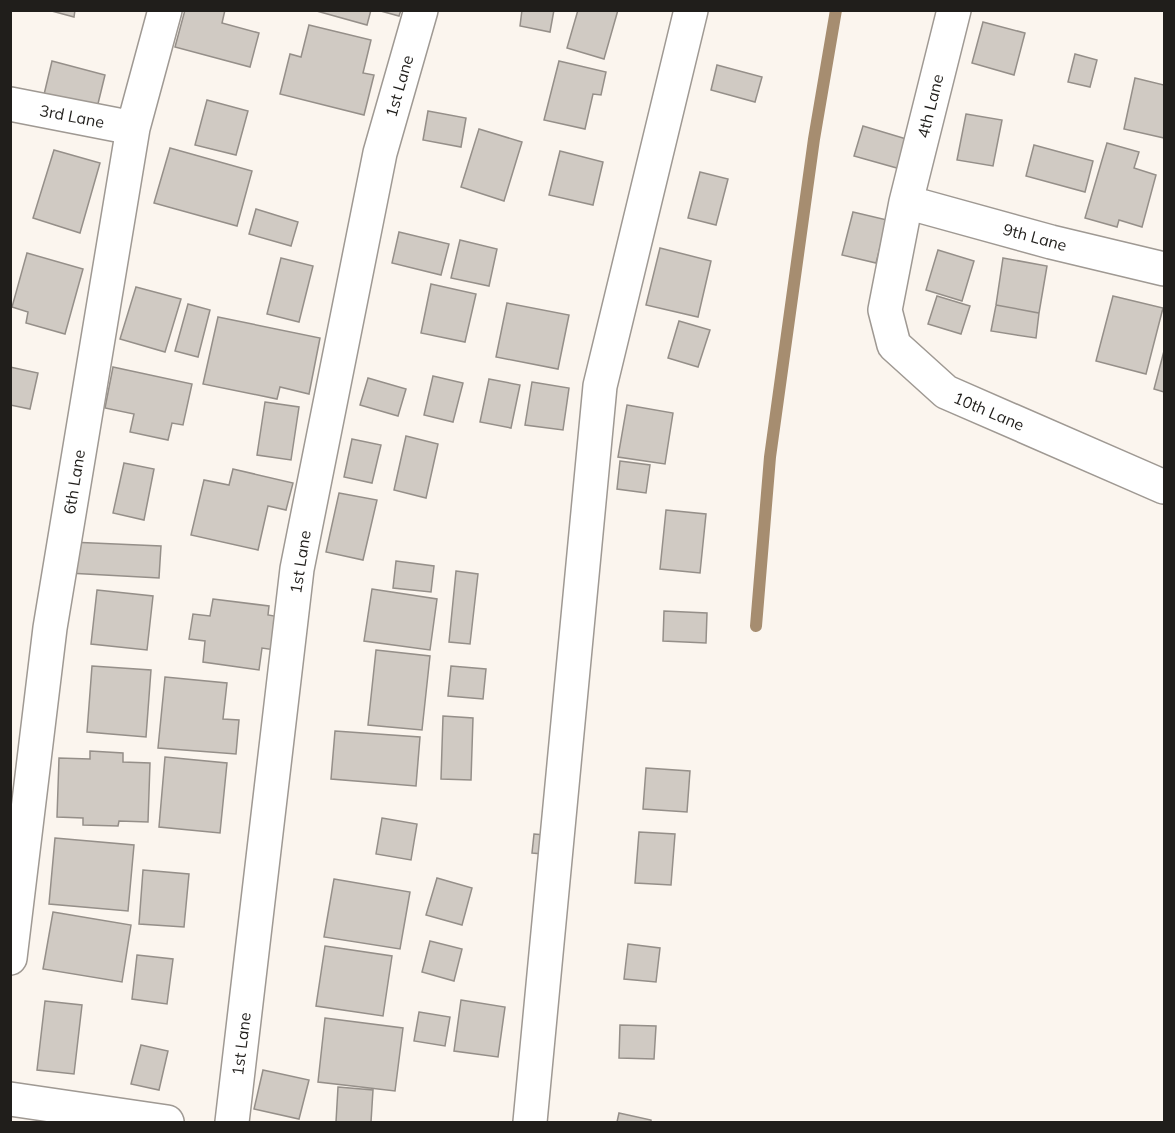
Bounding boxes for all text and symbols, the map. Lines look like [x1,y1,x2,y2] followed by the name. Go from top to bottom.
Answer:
[381,53,417,119] street label: 1st Lane
[912,72,948,140] street label: 4th Lane
[38,100,106,132] street label: 3rd Lane
[1001,219,1069,255] street label: 9th Lane
[951,387,1027,435] street label: 10th Lane
[59,448,89,516] street label: 6th Lane
[285,529,315,595] street label: 1st Lane
[227,1011,255,1077] street label: 1st Lane

